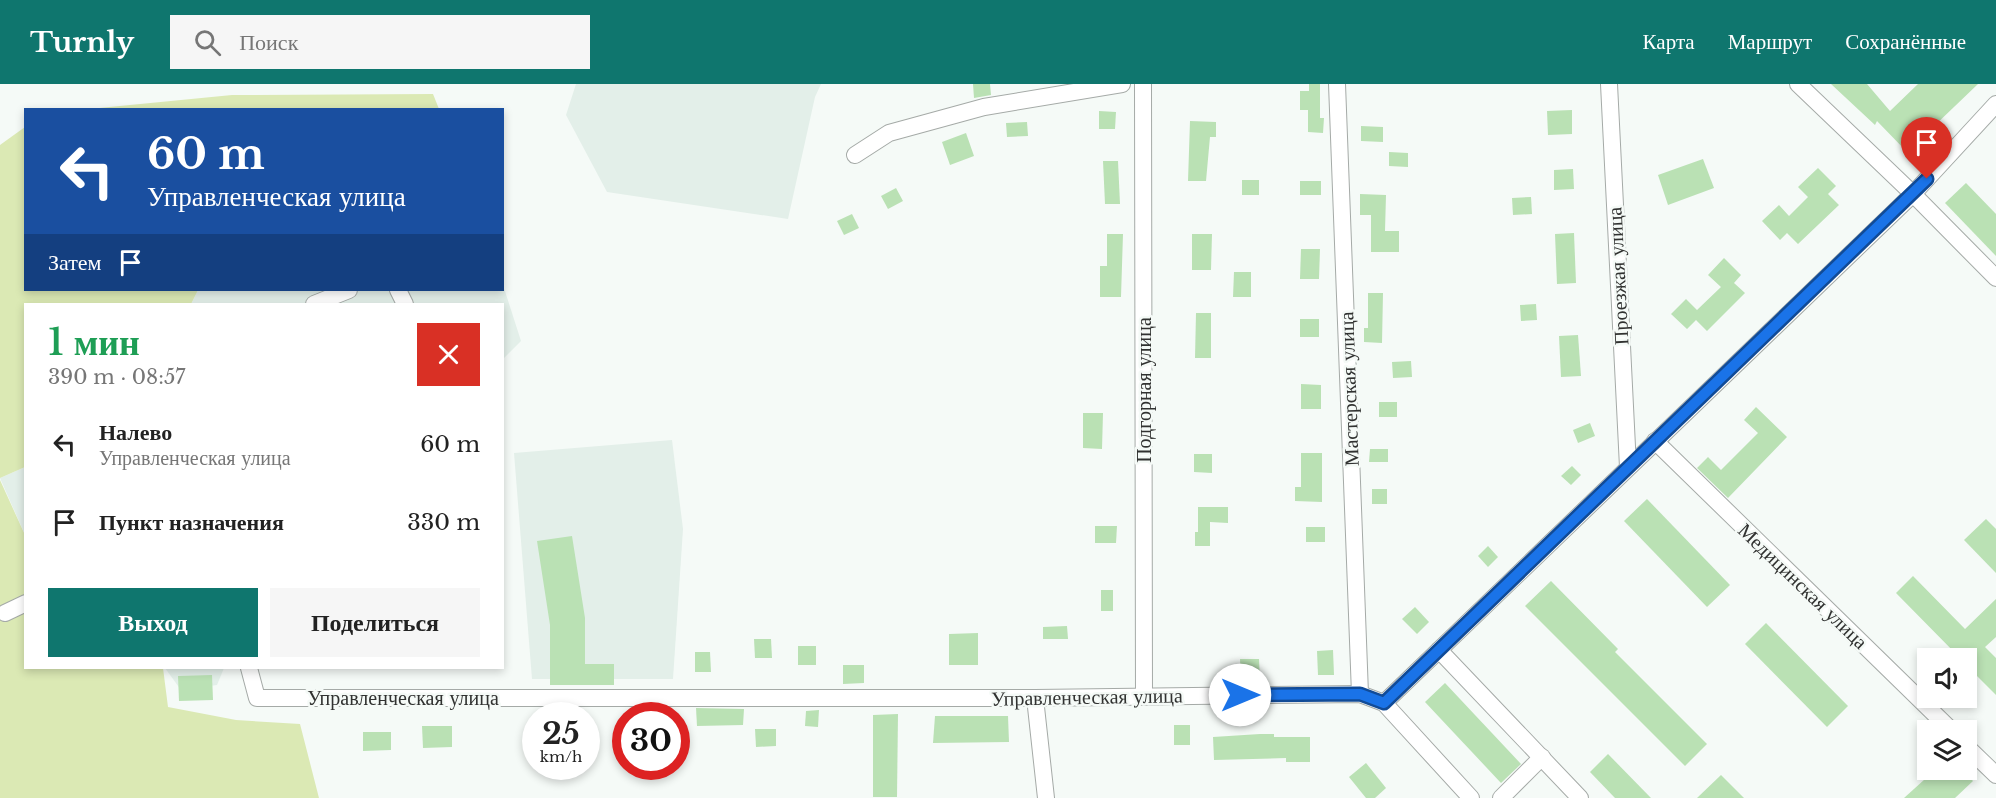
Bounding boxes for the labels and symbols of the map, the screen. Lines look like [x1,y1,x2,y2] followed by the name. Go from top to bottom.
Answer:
[1901,117,1952,179] pin
[1602,206,1634,346] street label: Проезжая улица
[1334,311,1364,467] street label: Мастерская улица
[1132,317,1156,463] street label: Подгорная улица
[1733,518,1873,654] street label: Медицинская улица
[1208,663,1272,727] position arrow
[991,683,1183,711] street label: Управленческая улица
[307,686,499,710] street label: Управленческая улица
[612,702,690,780] speed limit sign: 30

